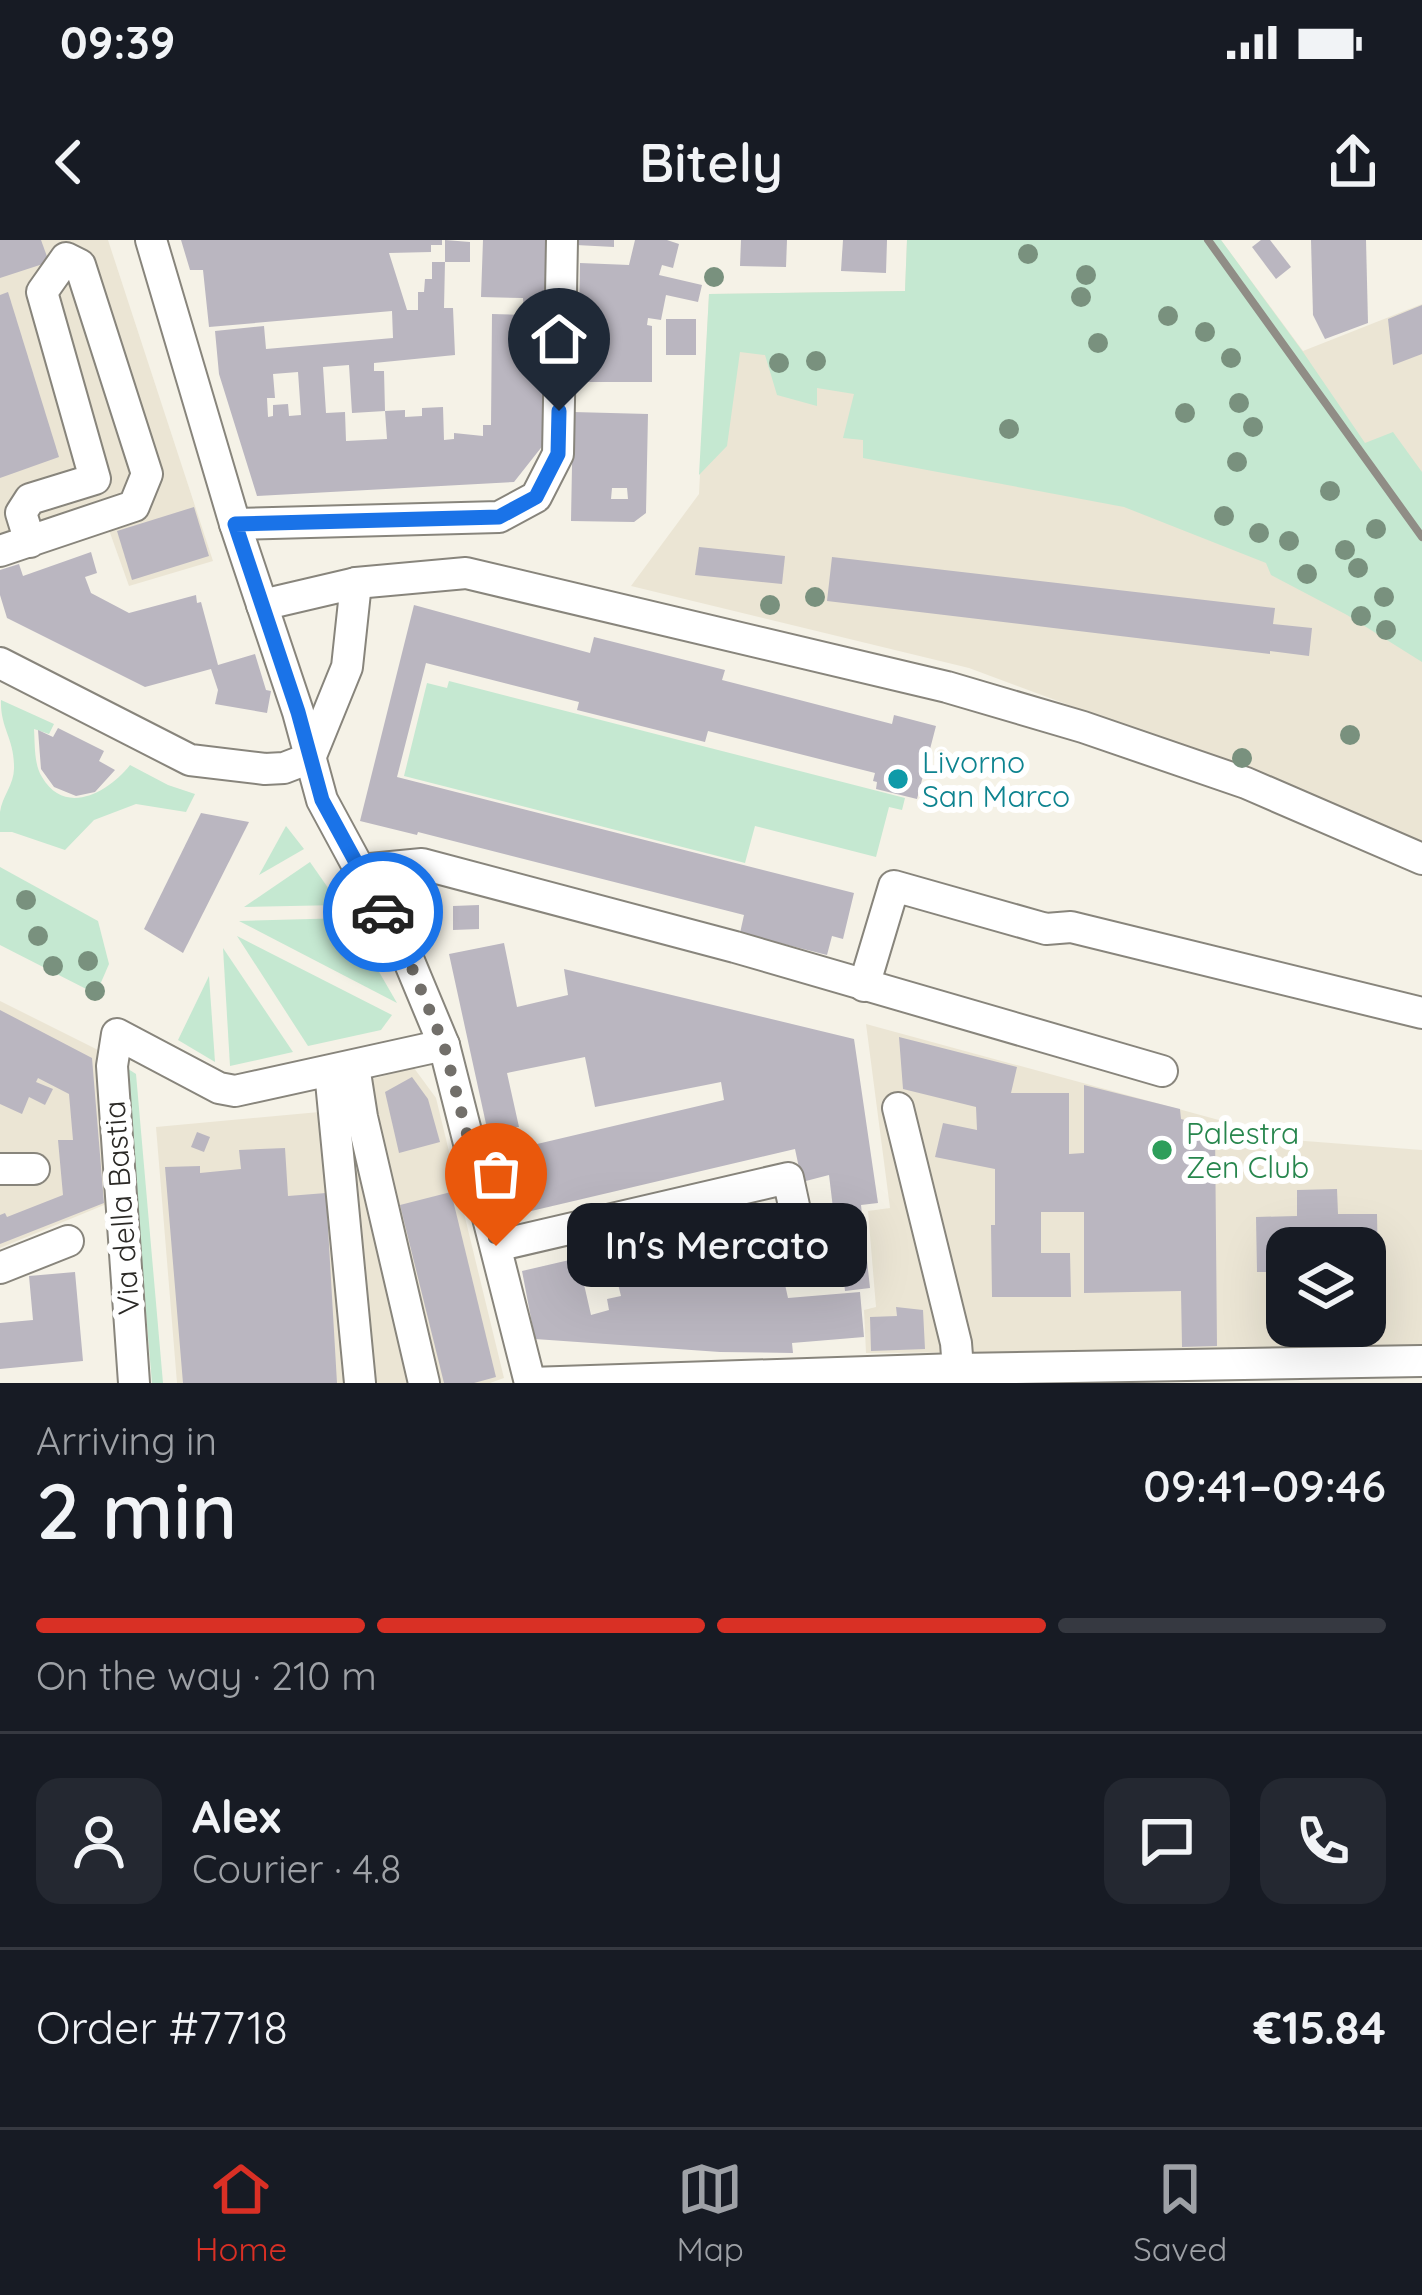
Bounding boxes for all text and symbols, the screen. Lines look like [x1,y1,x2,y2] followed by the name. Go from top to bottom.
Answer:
[60,14,175,70] text: 09:39
[639,128,783,196] text: Bitely
[36,129,102,195] icon: back
[1320,129,1386,195] icon: share
[508,288,610,411] pin
[526,306,592,372] icon: home
[922,743,1070,815] place label: Livorno San Marco
[885,766,911,792] marker: Livorno San Marco
[323,852,443,972] courier
[350,879,416,945] icon: car
[95,1100,147,1316] street label: Via della Bastia
[1186,1114,1309,1186] place label: Palestra Zen Club
[445,1123,547,1246] pin
[1149,1137,1175,1163] marker: Palestra Zen Club
[463,1141,529,1207] icon: bag
[568,1204,868,1288] callout: In's Mercato
[605,1220,829,1269] text: In's Mercato
[1266,1227,1386,1347] map controls
[1266,1227,1386,1347] button: layers
[36,1416,217,1465] text: Arriving in
[1143,1457,1386,1513] text: 09:41–09:46
[36,1461,237,1559] text: 2 min
[36,1651,377,1700] text: On the way · 210 m
[36,1778,162,1904] button: person
[1104,1778,1230,1904] button: chat
[1260,1778,1386,1904] button: phone
[192,1788,281,1844] text: Alex
[192,1844,401,1893] text: Courier · 4.8
[36,1999,288,2055] text: Order #7718
[1254,1999,1386,2055] text: €15.84
[195,2156,287,2269] tab: Home
[677,2156,744,2269] tab: Map
[1133,2156,1227,2269] tab: Saved

